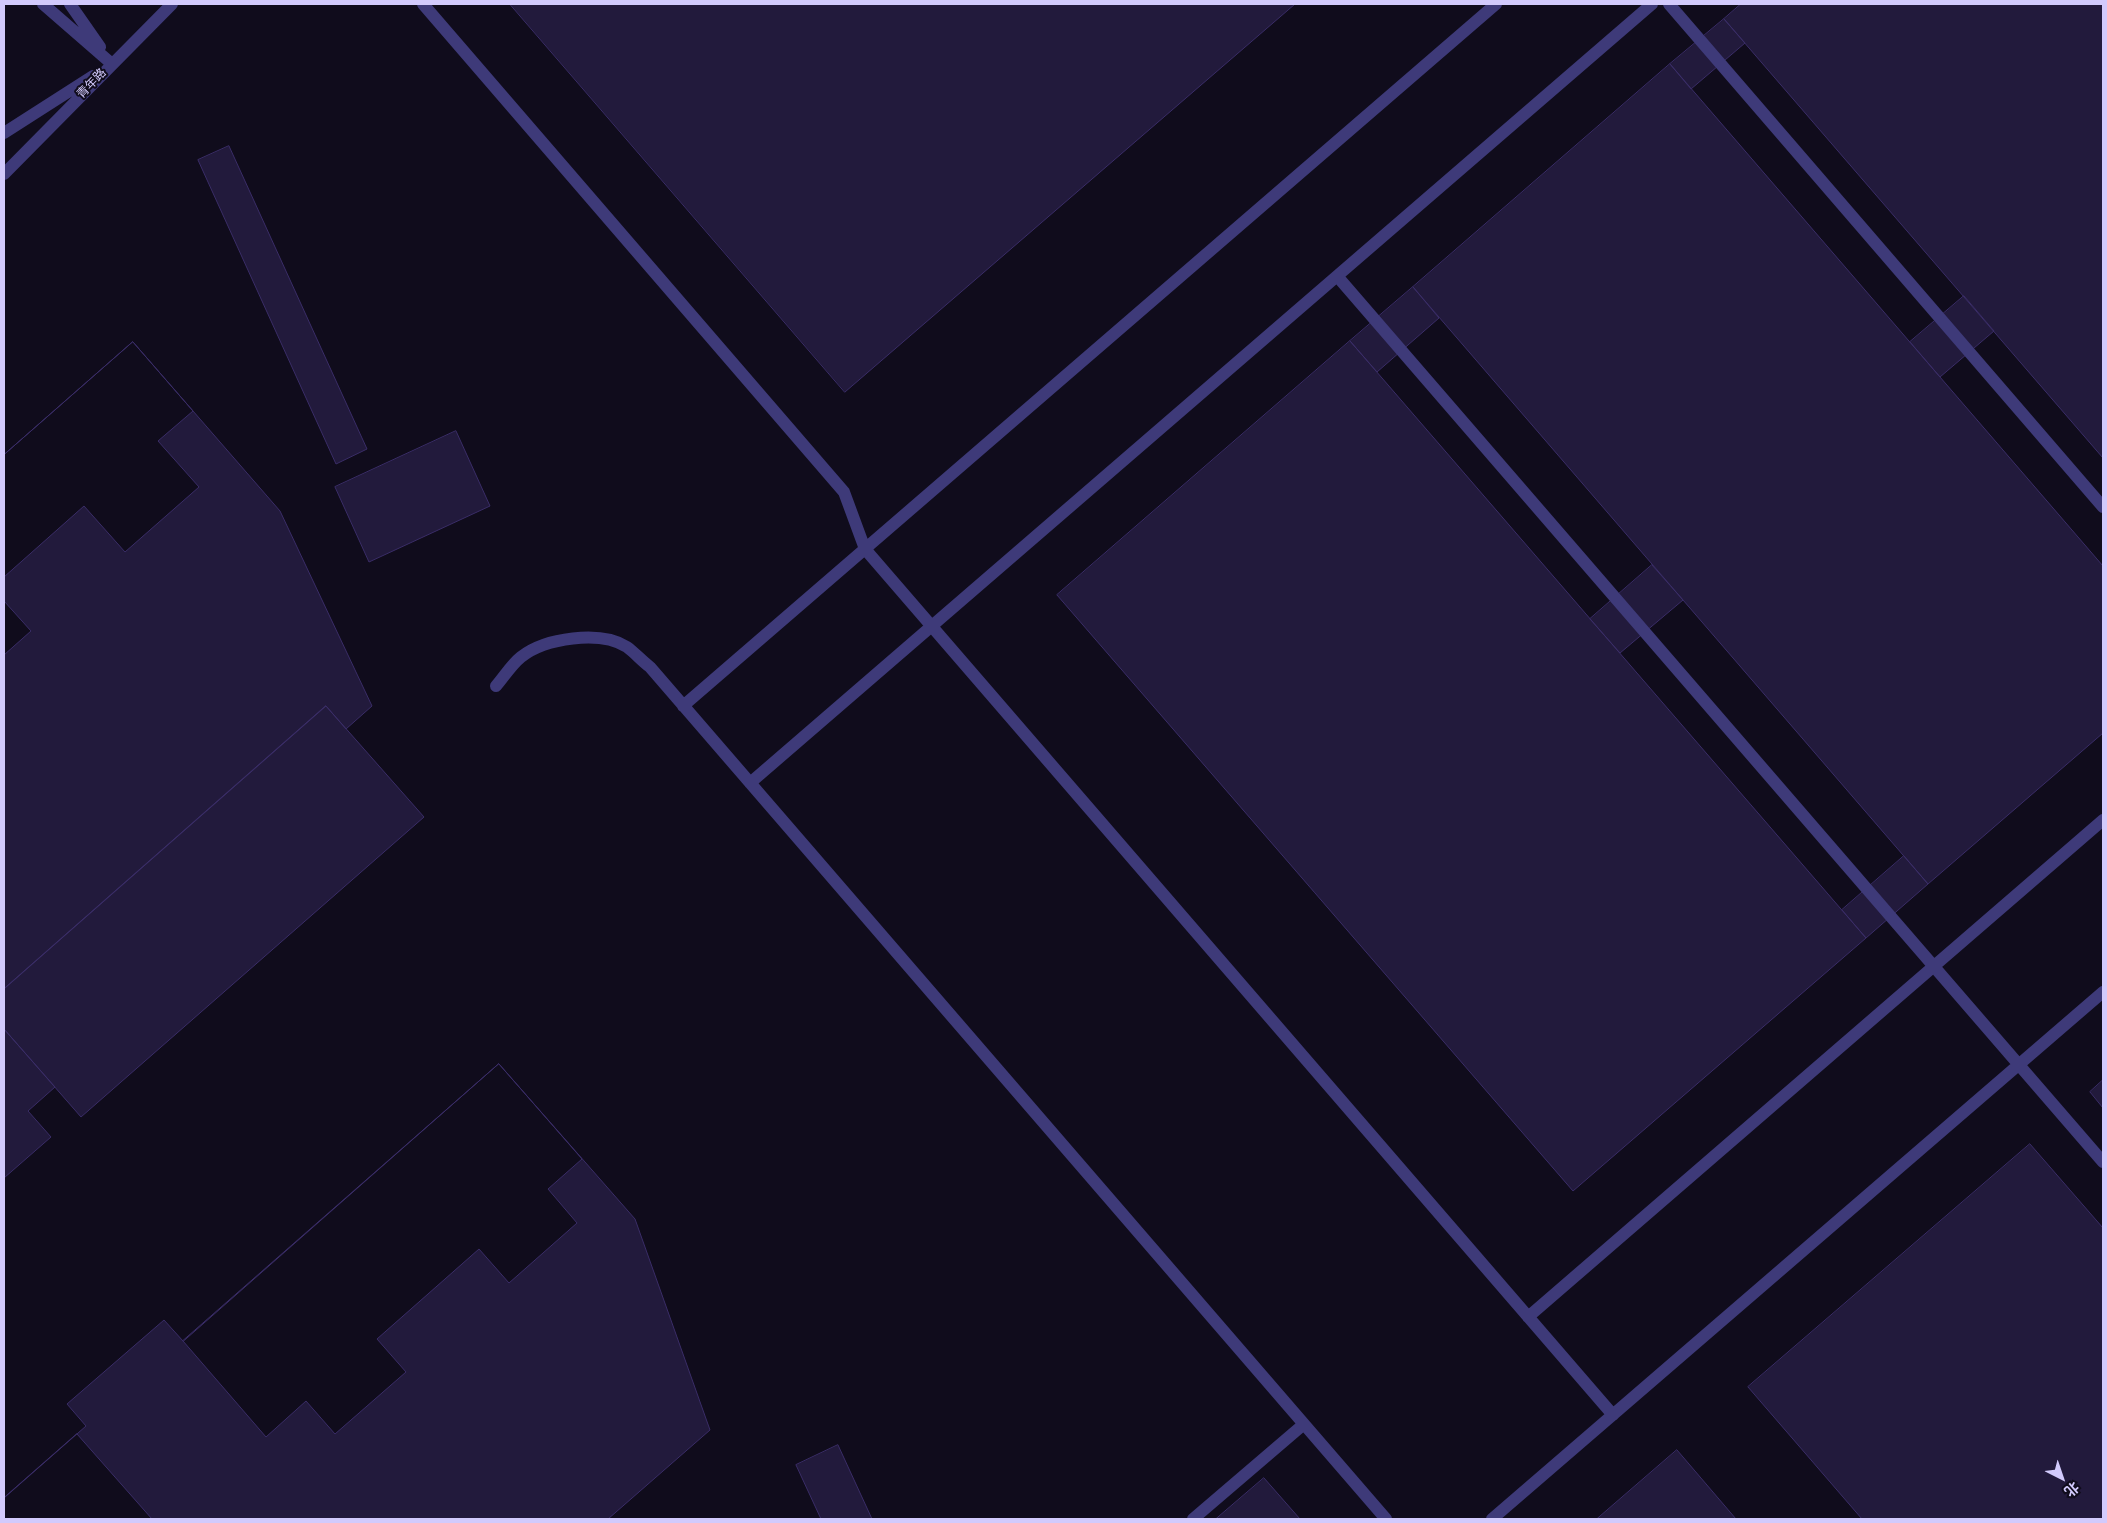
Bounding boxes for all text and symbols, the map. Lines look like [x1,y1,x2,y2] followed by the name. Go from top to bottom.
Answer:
[74,66,110,102] street label: 青年路
[2037,1453,2087,1503] north arrow
[2061,1479,2082,1500] text: 北

